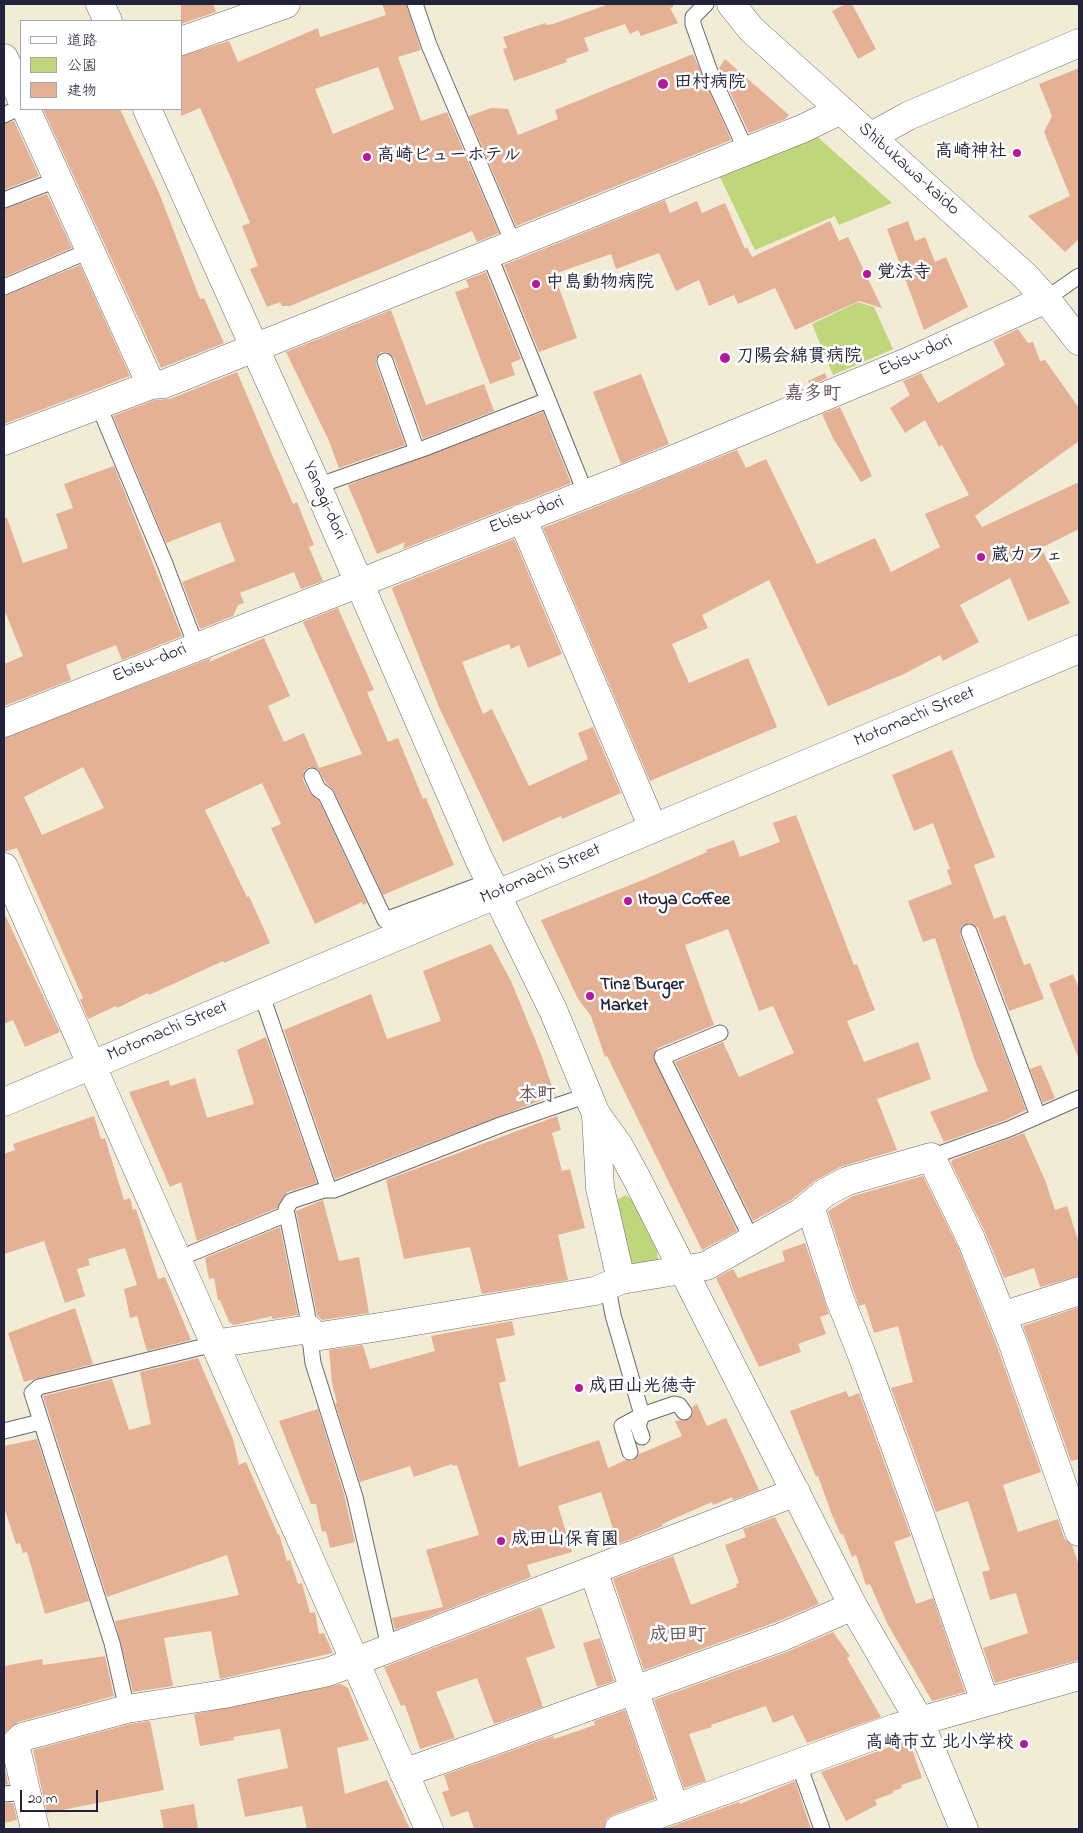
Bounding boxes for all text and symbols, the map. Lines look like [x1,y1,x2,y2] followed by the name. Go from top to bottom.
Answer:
[20,20,182,110] legend
[67,30,97,52] text: 道路
[67,55,97,77] text: 公園
[674,73,746,95] place label: 田村病院
[656,77,670,91] marker: 田村病院
[67,80,97,102] text: 建物
[853,119,963,221] street label: Shibukawa-kaido
[935,142,1007,164] place label: 高崎神社
[377,146,521,168] place label: 高崎ビューホテル
[1011,147,1023,159] marker: 高崎神社
[361,151,373,163] marker: 高崎ビューホテル
[877,263,931,285] place label: 覚法寺
[861,268,873,280] marker: 覚法寺
[546,273,654,295] place label: 中島動物病院
[530,278,542,290] marker: 中島動物病院
[876,331,956,383] street label: Ebisu-dori
[736,347,862,369] place label: 刀陽会綿貫病院
[718,351,732,365] marker: 刀陽会綿貫病院
[785,385,841,407] district label: 嘉多町
[296,459,350,543] street label: Yanagi-dori
[487,492,567,540] street label: Ebisu-dori
[991,546,1063,568] place label: 蔵カフェ
[975,551,987,563] marker: 蔵カフェ
[110,639,190,689] street label: Ebisu-dori
[851,683,979,753] street label: Motomachi Street
[477,840,605,910] street label: Motomachi Street
[638,890,730,912] place label: Itoya Coffee
[622,895,634,907] marker: Itoya Coffee
[600,975,684,1018] place label: Tinz Burger Market
[584,990,596,1002] marker: Tinz Burger Market
[104,997,232,1067] street label: Motomachi Street
[518,1086,556,1108] district label: 本町
[589,1377,697,1399] place label: 成田山光徳寺
[573,1382,585,1394] marker: 成田山光徳寺
[511,1530,619,1552] place label: 成田山保育園
[495,1535,507,1547] marker: 成田山保育園
[650,1626,706,1648] district label: 成田町
[866,1733,1014,1755] place label: 高崎市立 北小学校
[1018,1738,1030,1750] marker: 高崎市立 北小学校
[22,1780,100,1812] scale bar
[28,1788,57,1810] text: 20 m

